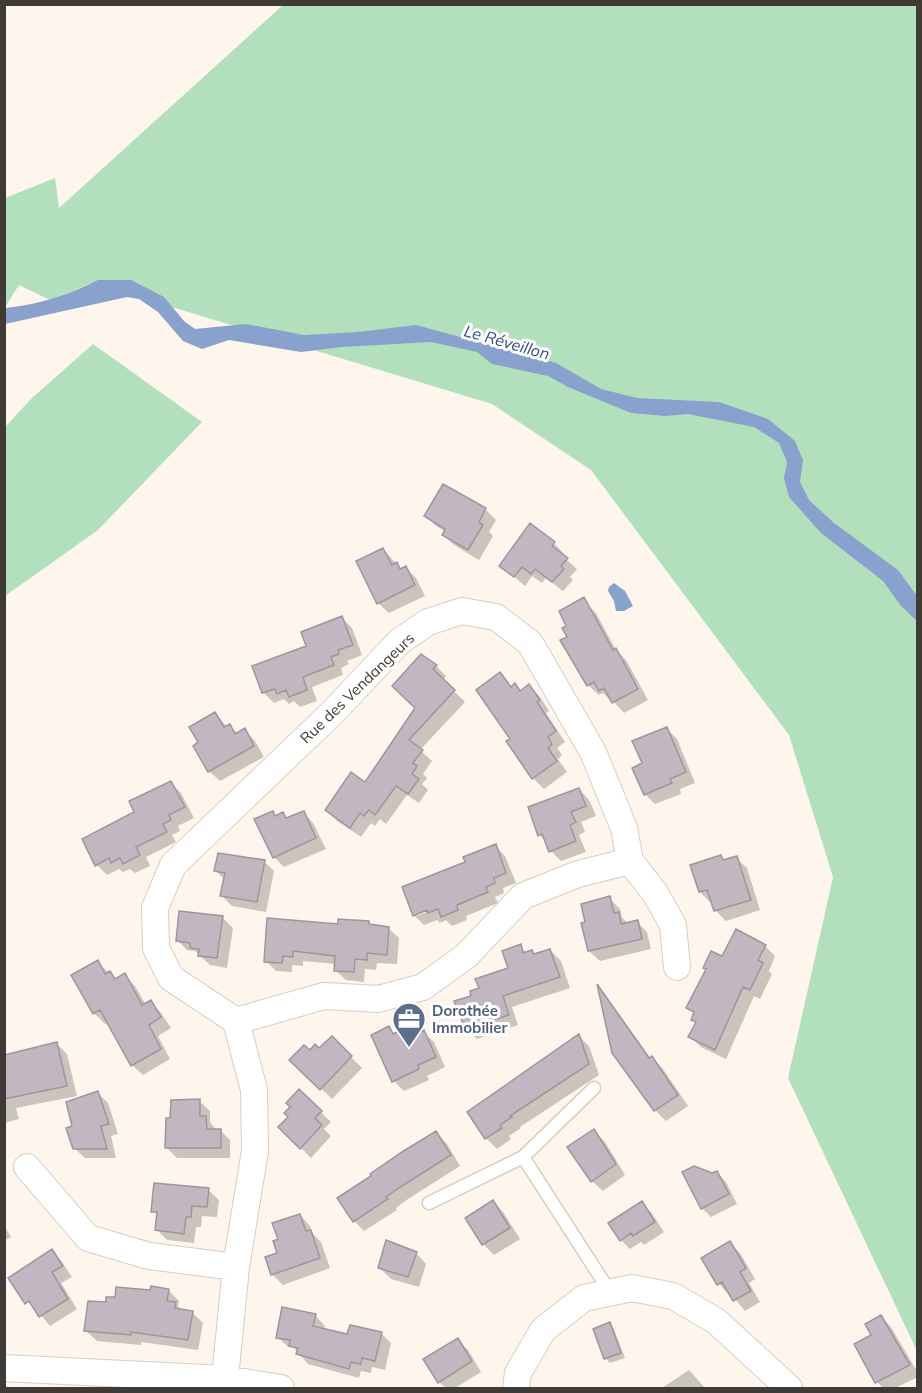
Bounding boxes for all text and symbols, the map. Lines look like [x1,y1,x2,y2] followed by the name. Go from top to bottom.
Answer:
[462,320,552,364] water label: Le Réveillon
[296,629,418,747] street label: Rue des Vendangeurs
[391,1001,427,1048] office icon: Dorothée Immobilier
[432,1001,507,1037] place label: Dorothée Immobilier

